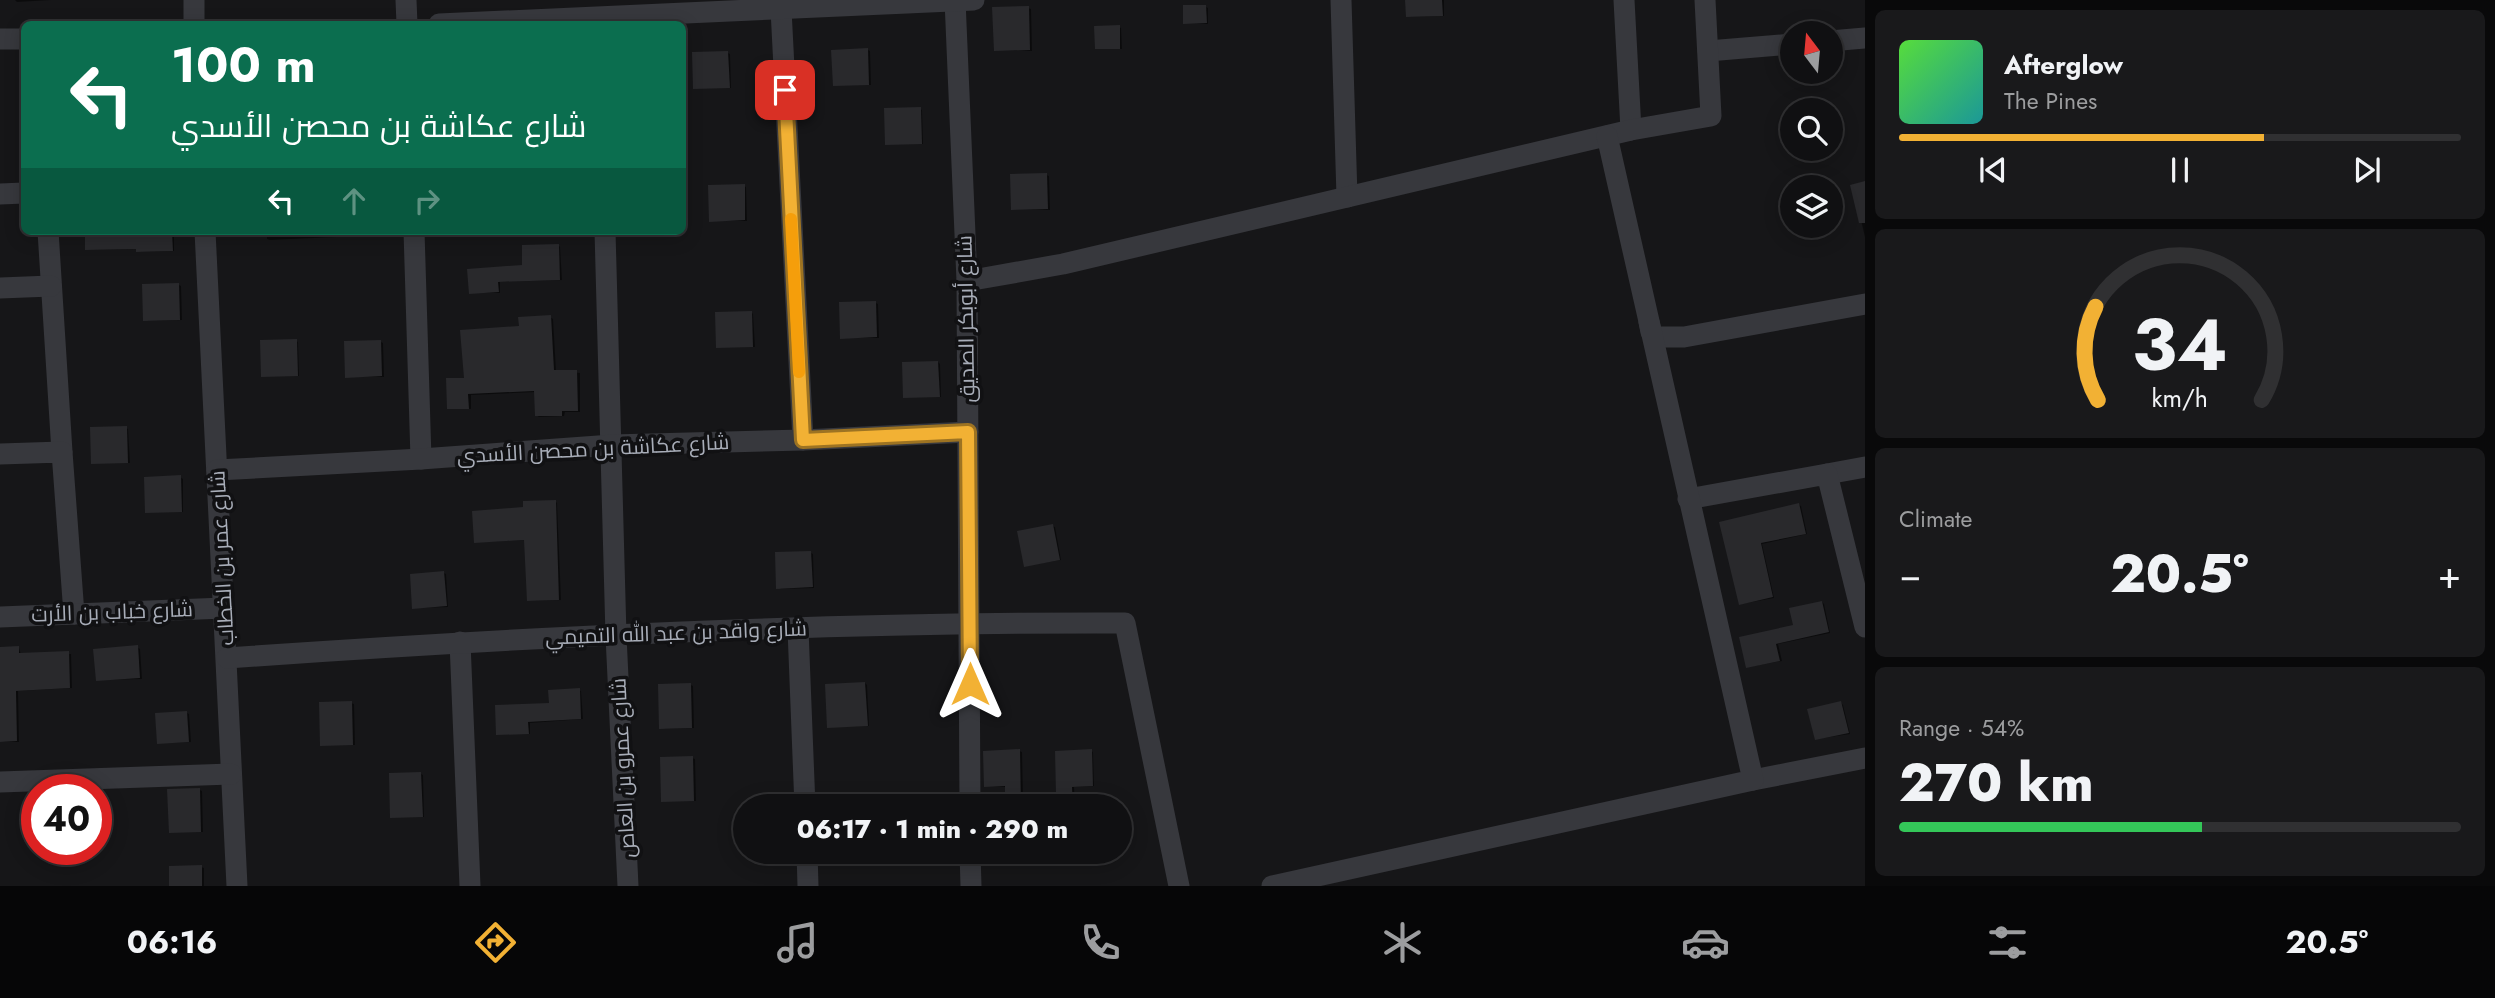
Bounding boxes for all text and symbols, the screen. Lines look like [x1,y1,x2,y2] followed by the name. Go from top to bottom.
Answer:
[1780,21,1843,84] north arrow
[1780,21,1843,238] map controls
[171,30,316,100] text: 100 m
[2004,46,2123,84] text: Afterglow
[56,49,147,140] icon: left
[755,60,815,120] pin
[766,71,804,109] icon: arrive
[2004,84,2097,118] text: The Pines
[1780,98,1843,161] button: search
[171,103,587,149] text: شارع عكاشة بن محصن الأسدي
[1974,151,2012,189] icon: previous
[2161,151,2199,189] icon: pause
[2348,151,2386,189] icon: next
[1780,175,1843,238] button: layers
[262,182,300,220] icon: left
[335,182,373,220] icon: ahead
[408,182,446,220] icon: right
[950,235,982,403] street label: شارع أبوبكر الصديق
[2132,292,2228,397] text: 34
[2152,379,2208,415] text: km/h
[456,427,730,472] street label: شارع عكاشة بن محصن الأسدي
[202,470,242,646] street label: شارع عمر بن الخطاب
[1899,502,1972,536] text: Climate
[2110,536,2249,612] text: 20.5°
[1899,547,1921,602] text: −
[2438,547,2461,602] text: +
[31,594,193,630] street label: شارع خباب بن الأرت
[545,613,807,654] street label: شارع واقد بن عبد الله التميمي
[933,647,1007,721] position arrow
[603,677,643,859] street label: شارع عمرو بن العاص
[1899,711,2024,745] text: Range · 54%
[1899,745,2093,821] text: 270 km
[21,774,112,865] speed limit sign: 40
[797,810,1068,848] text: 06:17 · 1 min · 290 m
[471,918,520,967] icon: directions
[773,918,822,967] icon: music
[1076,918,1125,967] icon: phone
[1378,918,1427,967] icon: climate
[1681,918,1730,967] icon: car
[1983,918,2032,967] icon: filters
[127,919,217,965] text: 06:16
[2286,919,2368,965] text: 20.5°

